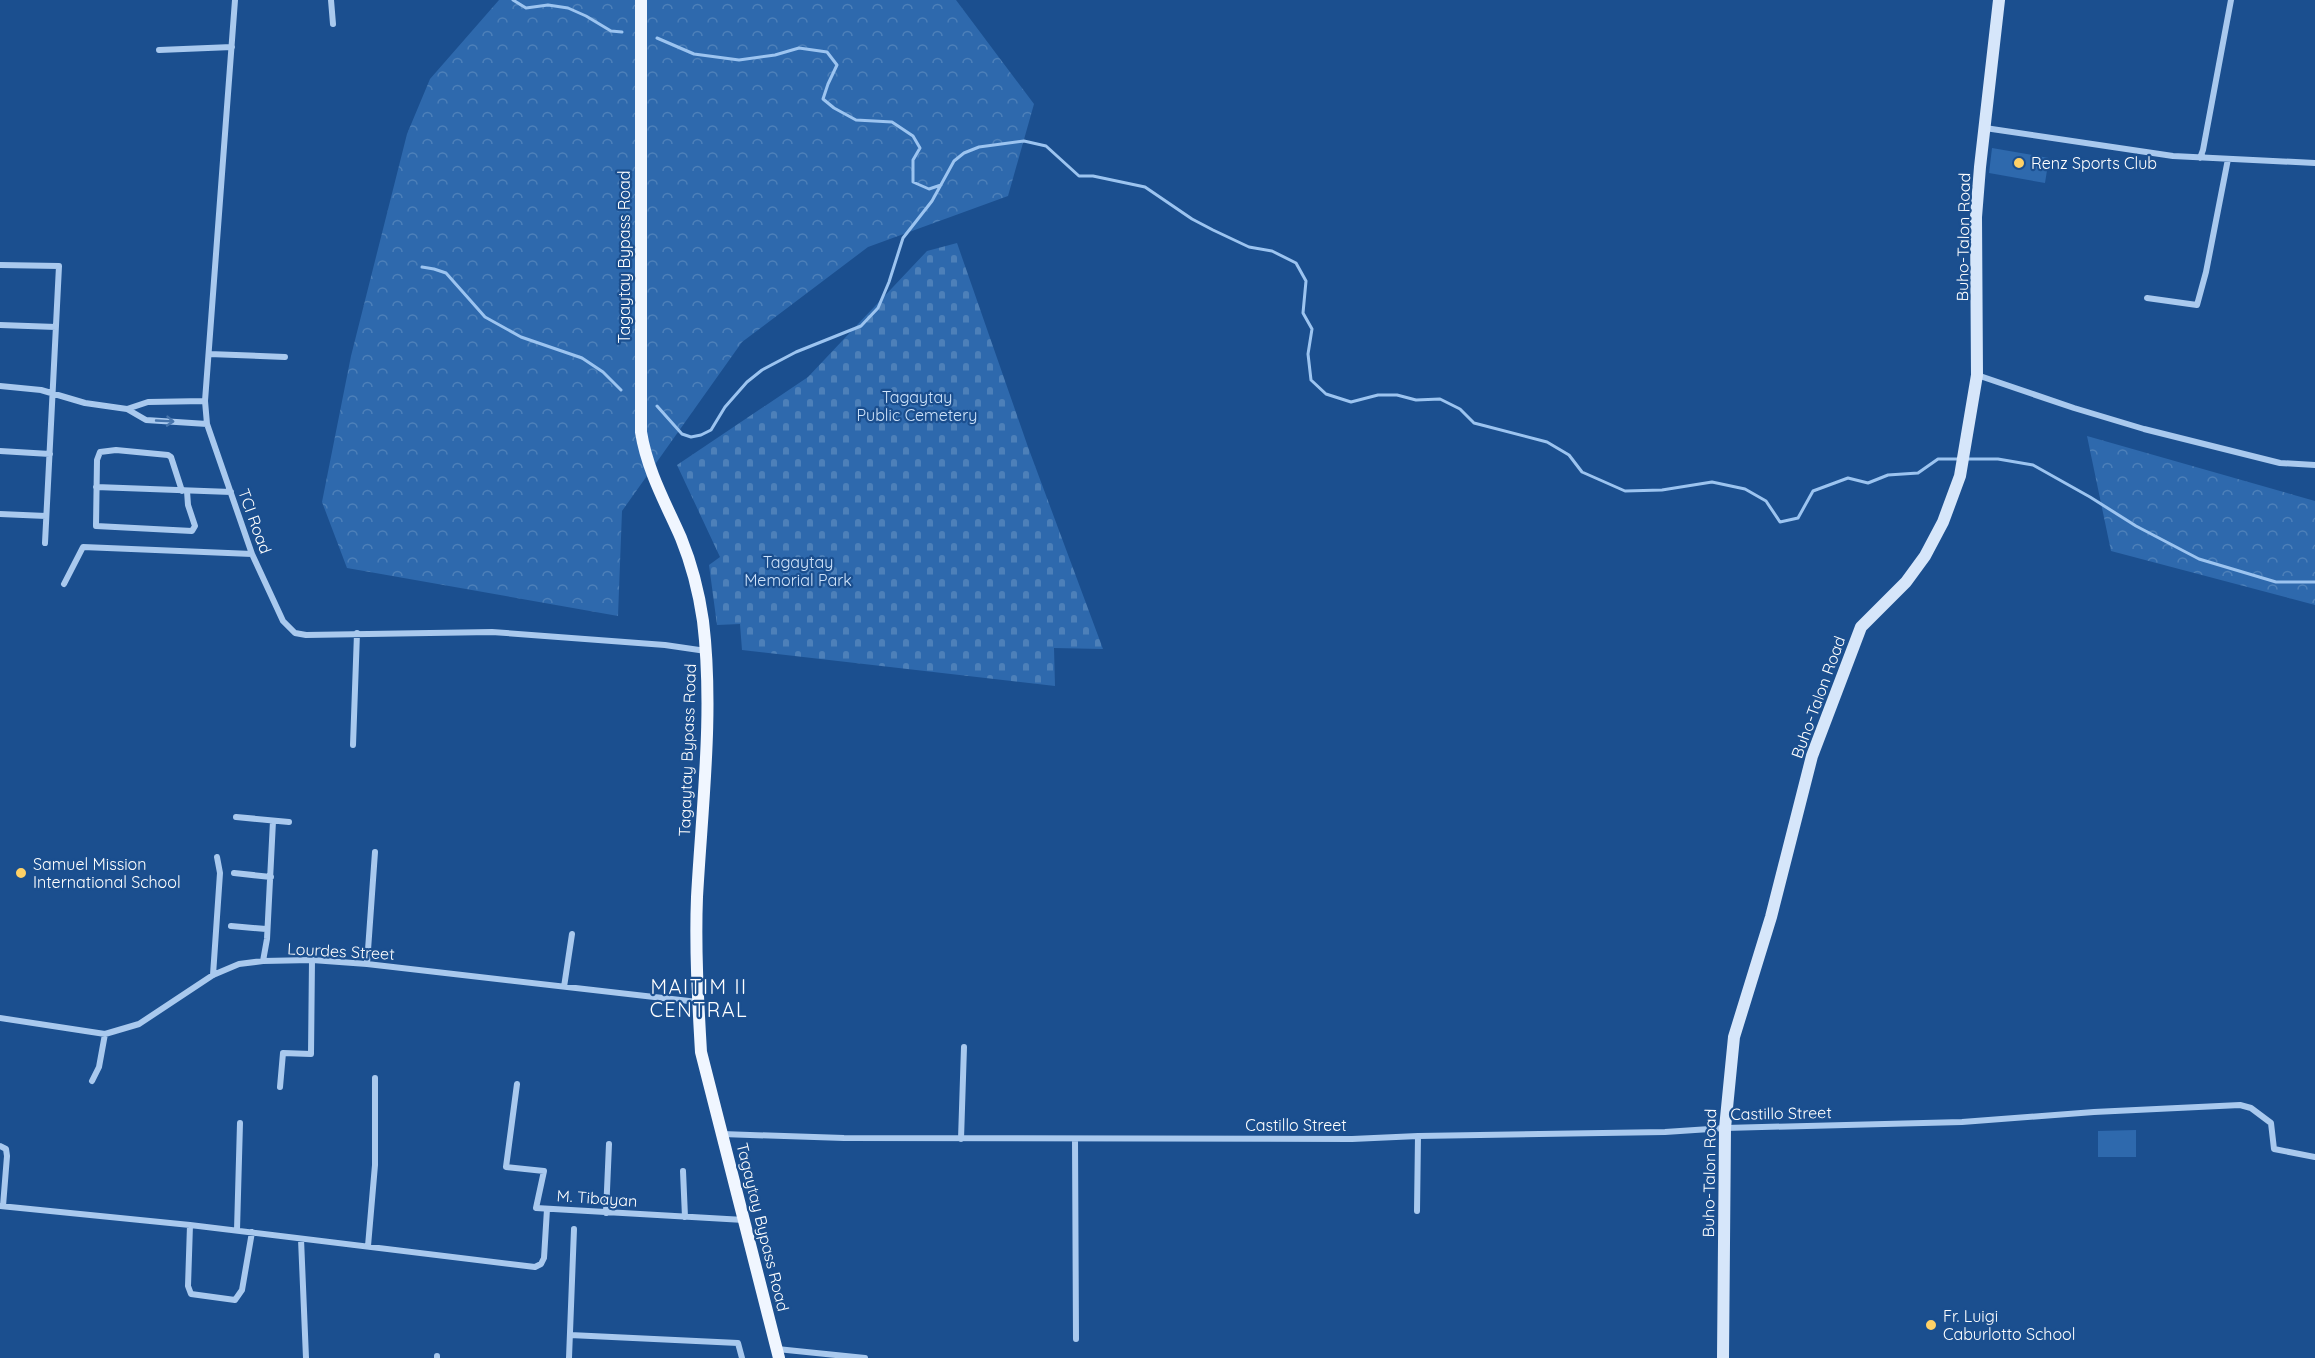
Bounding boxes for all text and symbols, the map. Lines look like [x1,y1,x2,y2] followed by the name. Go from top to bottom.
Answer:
[2031,153,2157,173] place label: Renz Sports Club
[2012,156,2026,170] marker: Renz Sports Club
[614,171,634,344] street label: Tagaytay Bypass Road
[1952,172,1974,302] street label: Buho-Talon Road
[857,387,977,425] park label: Tagaytay Public Cemetery
[155,416,175,427] one-way arrow
[234,486,276,556] street label: TCI Road
[744,552,852,590] park label: Tagaytay Memorial Park
[1787,633,1849,761] street label: Buho-Talon Road
[674,663,700,837] street label: Tagaytay Bypass Road
[33,854,181,892] place label: Samuel Mission International School
[14,866,28,880] marker: Samuel Mission International School
[287,938,395,964] street label: Lourdes Street
[650,974,748,1022] district label: MAITIM II CENTRAL
[1730,1102,1832,1124] street label: Castillo Street
[1698,1108,1720,1238] street label: Buho-Talon Road
[1245,1115,1347,1135] street label: Castillo Street
[732,1141,794,1313] street label: Tagaytay Bypass Road
[556,1185,638,1211] street label: M. Tibayan
[1943,1306,2075,1344] place label: Fr. Luigi Caburlotto School
[1924,1318,1938,1332] marker: Fr. Luigi Caburlotto School

